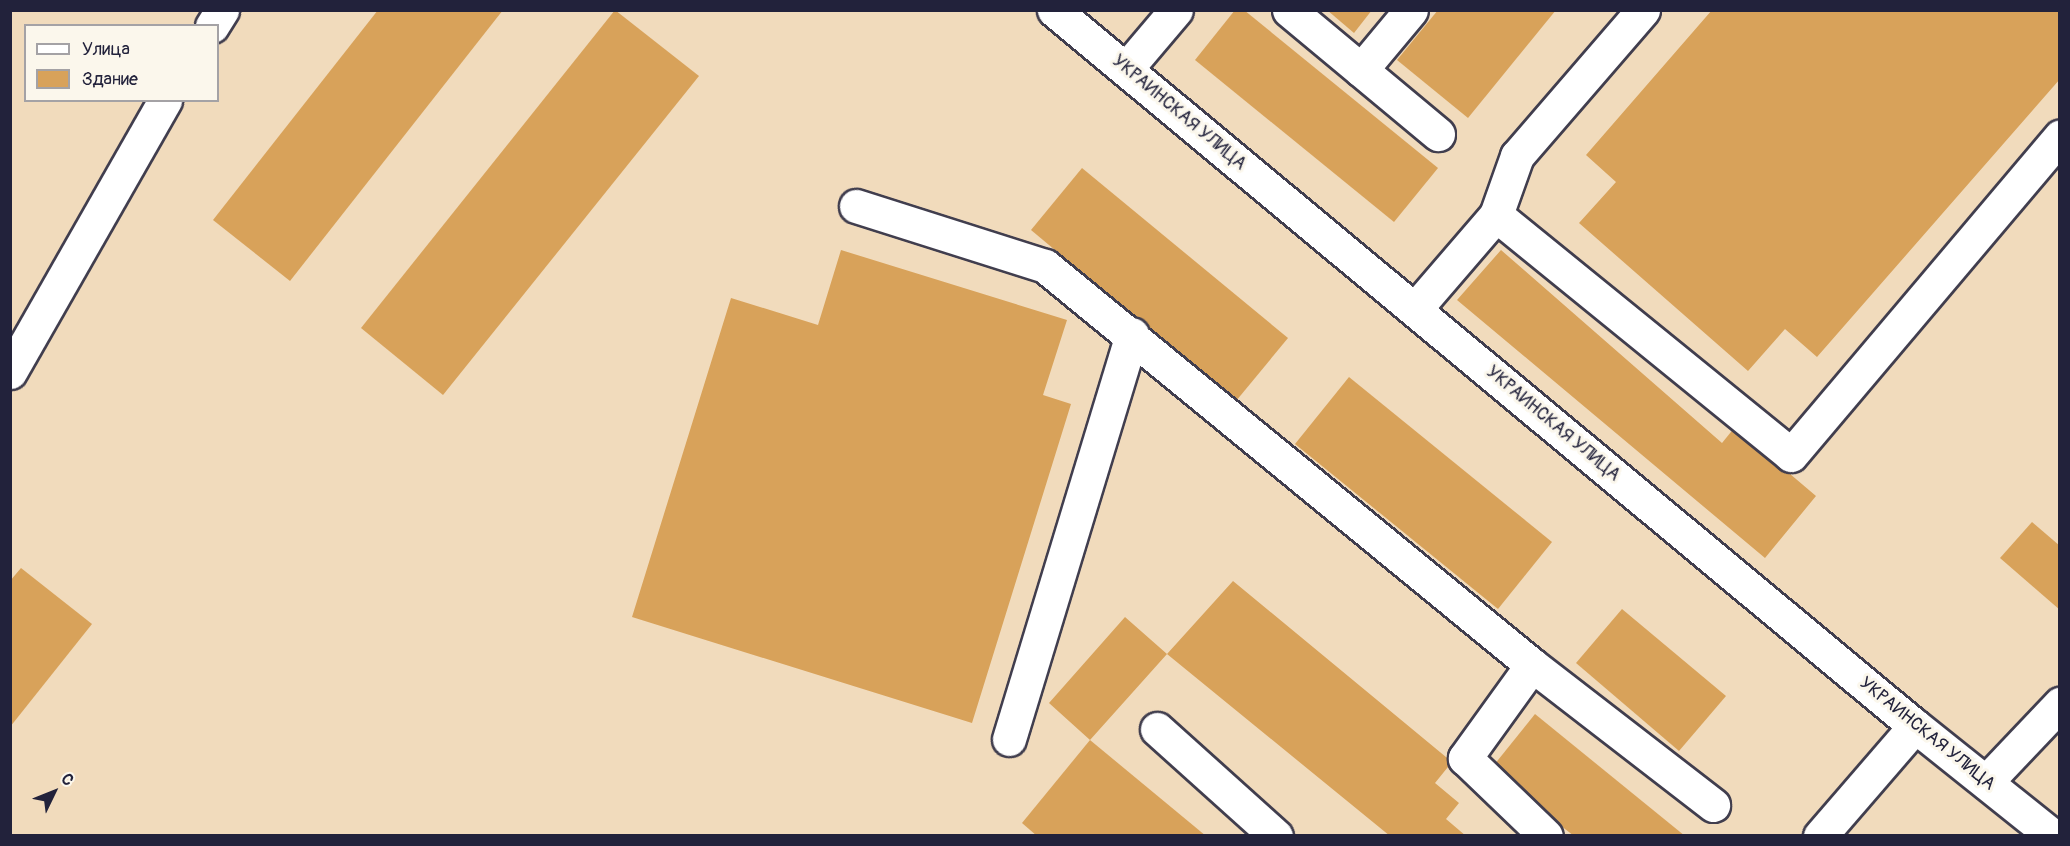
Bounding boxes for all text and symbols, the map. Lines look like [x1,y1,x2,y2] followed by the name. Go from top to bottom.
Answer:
[24,24,219,102] legend
[82,38,130,61] text: Улица
[1108,51,1250,175] street label: УКРАИНСКАЯ УЛИЦА
[82,68,138,91] text: Здание
[1482,362,1624,486] street label: УКРАИНСКАЯ УЛИЦА
[1855,673,1999,795] street label: УКРАИНСКАЯ УЛИЦА
[24,762,84,822] north arrow
[56,769,78,790] text: С

